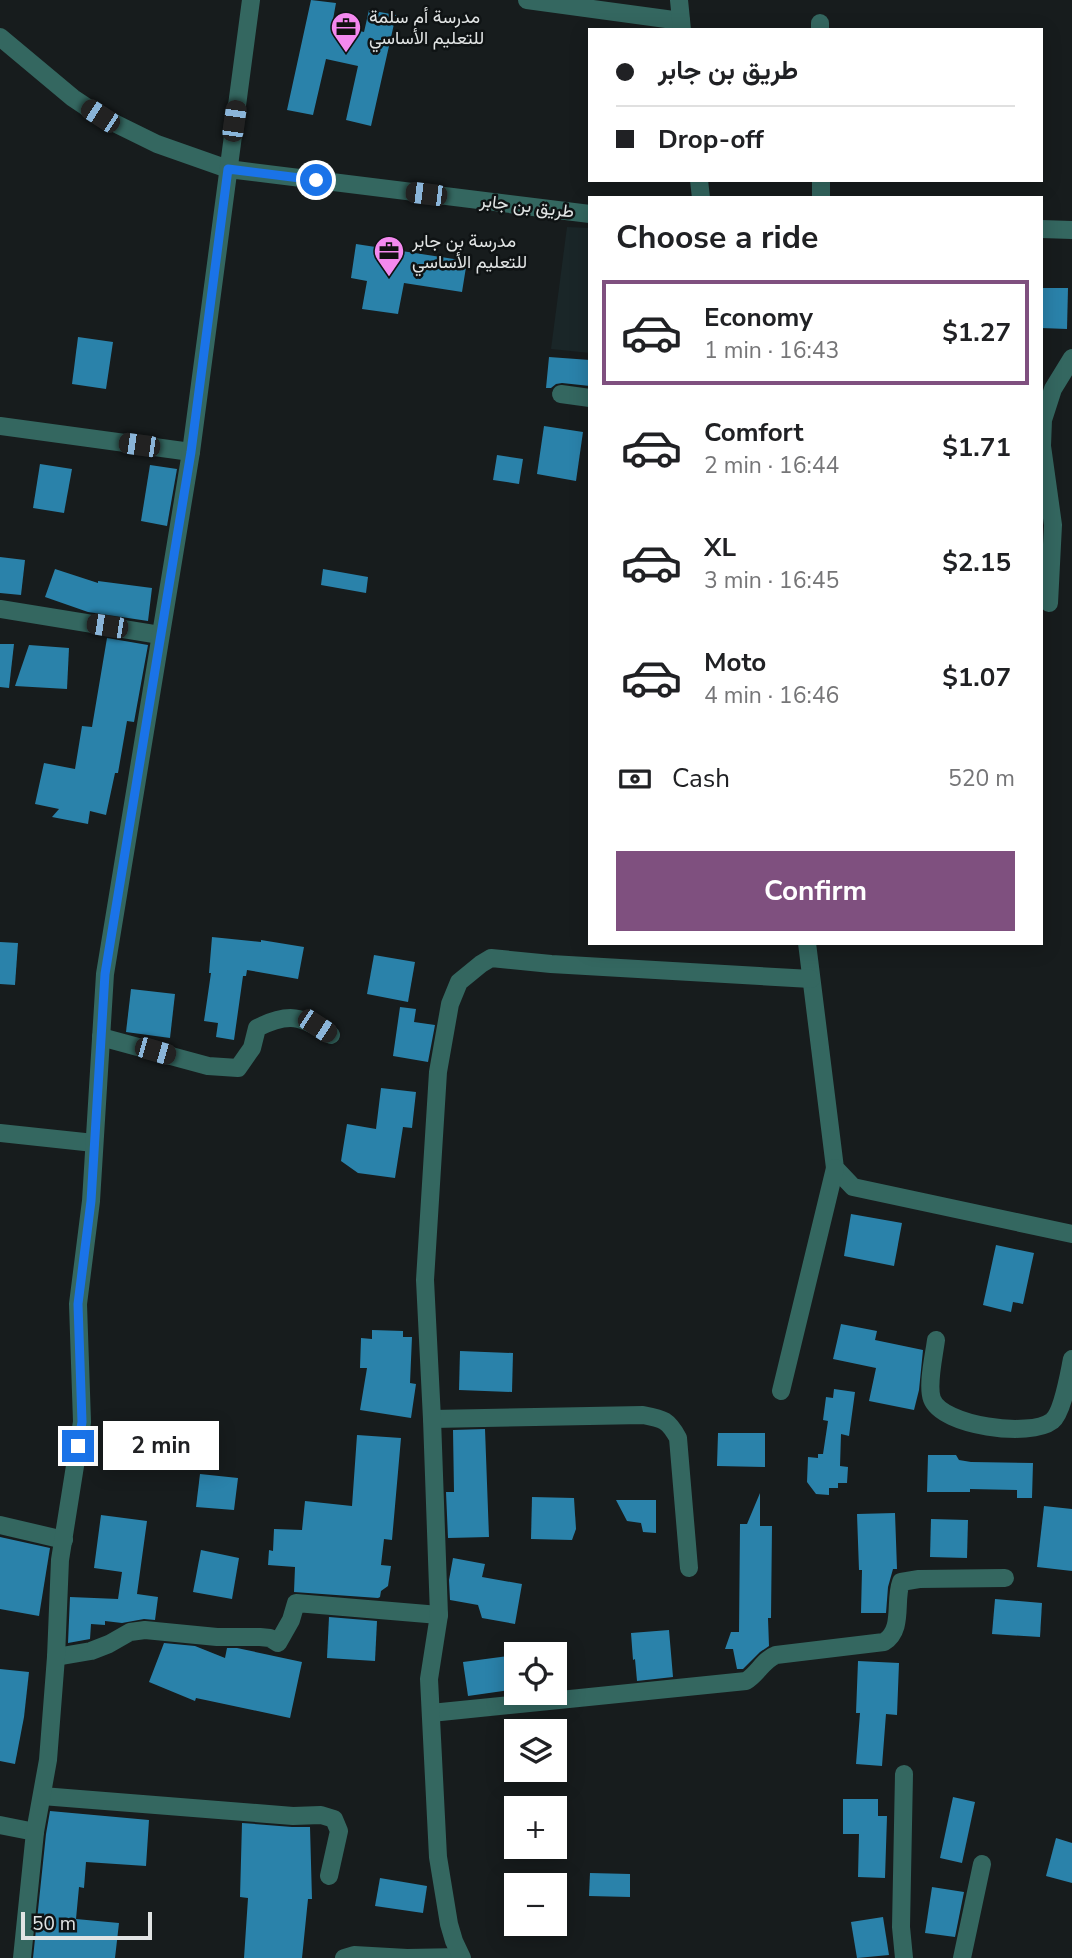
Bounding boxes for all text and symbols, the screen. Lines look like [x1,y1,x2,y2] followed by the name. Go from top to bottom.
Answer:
[369,5,484,53] place label: مدرسة أم سلمة للتعليم الأساسي
[329,10,363,54] office icon: مدرسة أم سلمة للتعليم الأساسي
[658,53,798,88] text: طريق بن جابر
[77,96,124,136] car
[221,99,248,143] car
[658,122,764,157] text: Drop-off
[300,164,332,196] route start
[404,181,449,207] car
[478,188,575,224] street label: طريق بن جابر
[616,216,818,259] text: Choose a ride
[411,229,527,277] place label: مدرسة بن جابر للتعليم الأساسي
[372,234,406,278] office icon: مدرسة بن جابر للتعليم الأساسي
[704,300,813,335] text: Economy
[620,301,683,364] icon: car
[942,315,1011,350] text: $1.27
[704,335,839,366] text: 1 min · 16:43
[704,415,804,450] text: Comfort
[620,416,683,479] icon: car
[942,430,1011,465] text: $1.71
[117,432,162,458] car
[704,450,839,481] text: 2 min · 16:44
[704,530,736,565] text: XL
[620,531,683,594] icon: car
[942,545,1011,580] text: $2.15
[704,565,839,596] text: 3 min · 16:45
[85,612,130,640] car
[704,645,766,680] text: Moto
[620,646,683,709] icon: car
[942,660,1011,695] text: $1.07
[704,680,839,711] text: 4 min · 16:46
[616,760,654,798] icon: cash
[672,761,730,796] text: Cash
[948,763,1015,794] text: 520 m
[616,851,1015,931] button: Confirm
[294,1006,341,1046] car
[132,1035,179,1067] car
[102,1422,218,1470] callout: 2 min
[62,1430,94,1462] route end
[131,1430,191,1461] text: 2 min
[504,1642,567,1936] map controls
[504,1642,567,1705] button: locate
[504,1719,567,1782] button: layers
[504,1796,567,1859] button: +
[504,1873,567,1936] button: −
[21,1909,152,1941] scale bar
[32,1911,76,1937] text: 50 m

